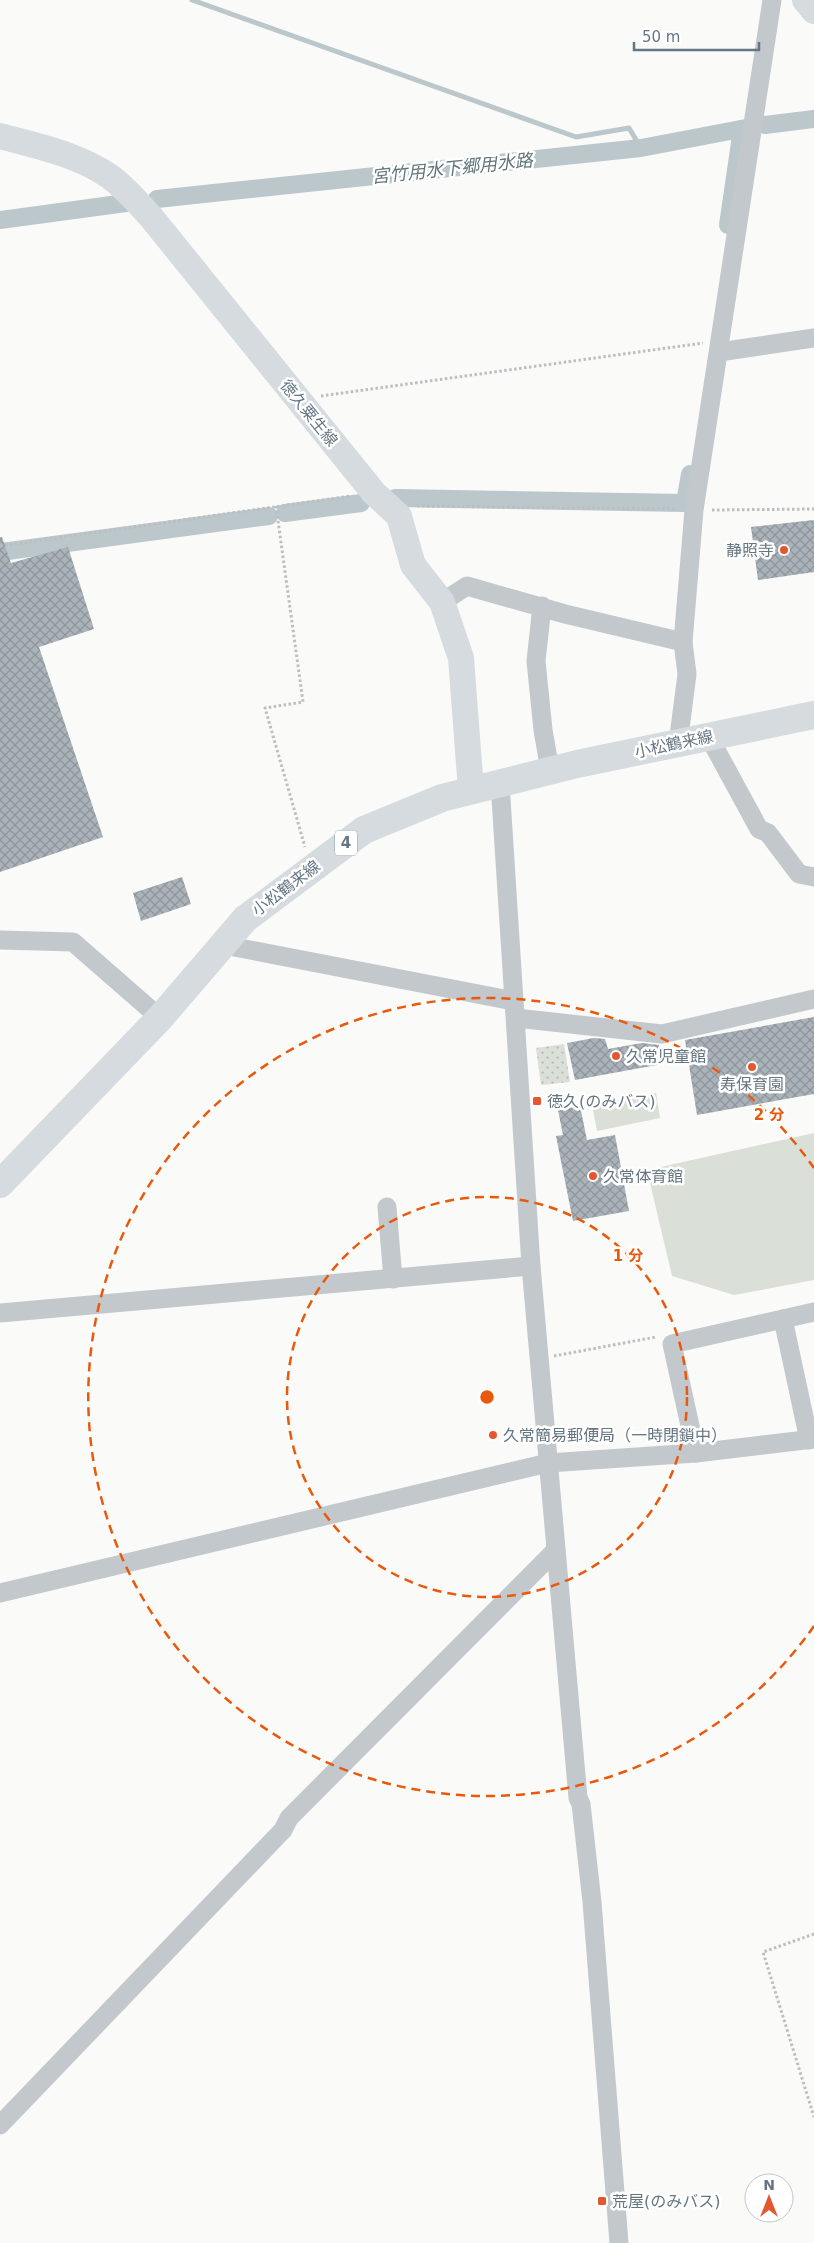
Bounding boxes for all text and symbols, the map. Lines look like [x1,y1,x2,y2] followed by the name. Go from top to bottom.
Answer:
[634,20,759,52] scale bar
[642,28,680,46] text: 50 m
[370,149,536,187] water label: 宮竹用水下郷用水路
[276,376,342,450] street label: 徳久粟生線
[726,541,774,560] place label: 静照寺
[778,544,790,556] marker: 静照寺
[633,726,715,762] street label: 小松鶴来線
[335,830,357,856] road number: 4
[248,856,324,920] street label: 小松鶴来線
[626,1047,706,1066] place label: 久常児童館
[610,1050,622,1062] marker: 久常児童館
[746,1061,758,1073] marker: 寿保育園
[720,1075,784,1094] place label: 寿保育園
[547,1092,656,1111] place label: 徳久(のみバス)
[531,1095,543,1107] marker: 徳久(のみバス)
[754,1106,784,1124] text: 2 分
[603,1167,683,1186] place label: 久常体育館
[587,1170,599,1182] marker: 久常体育館
[613,1247,643,1265] text: 1 分
[478,1388,496,1406] centre of rings
[503,1426,727,1445] place label: 久常簡易郵便局（一時閉鎖中）
[487,1429,499,1441] marker: 久常簡易郵便局（一時閉鎖中）
[744,2173,794,2223] north arrow
[763,2177,775,2193] text: N
[612,2192,721,2211] place label: 荒屋(のみバス)
[596,2195,608,2207] marker: 荒屋(のみバス)

